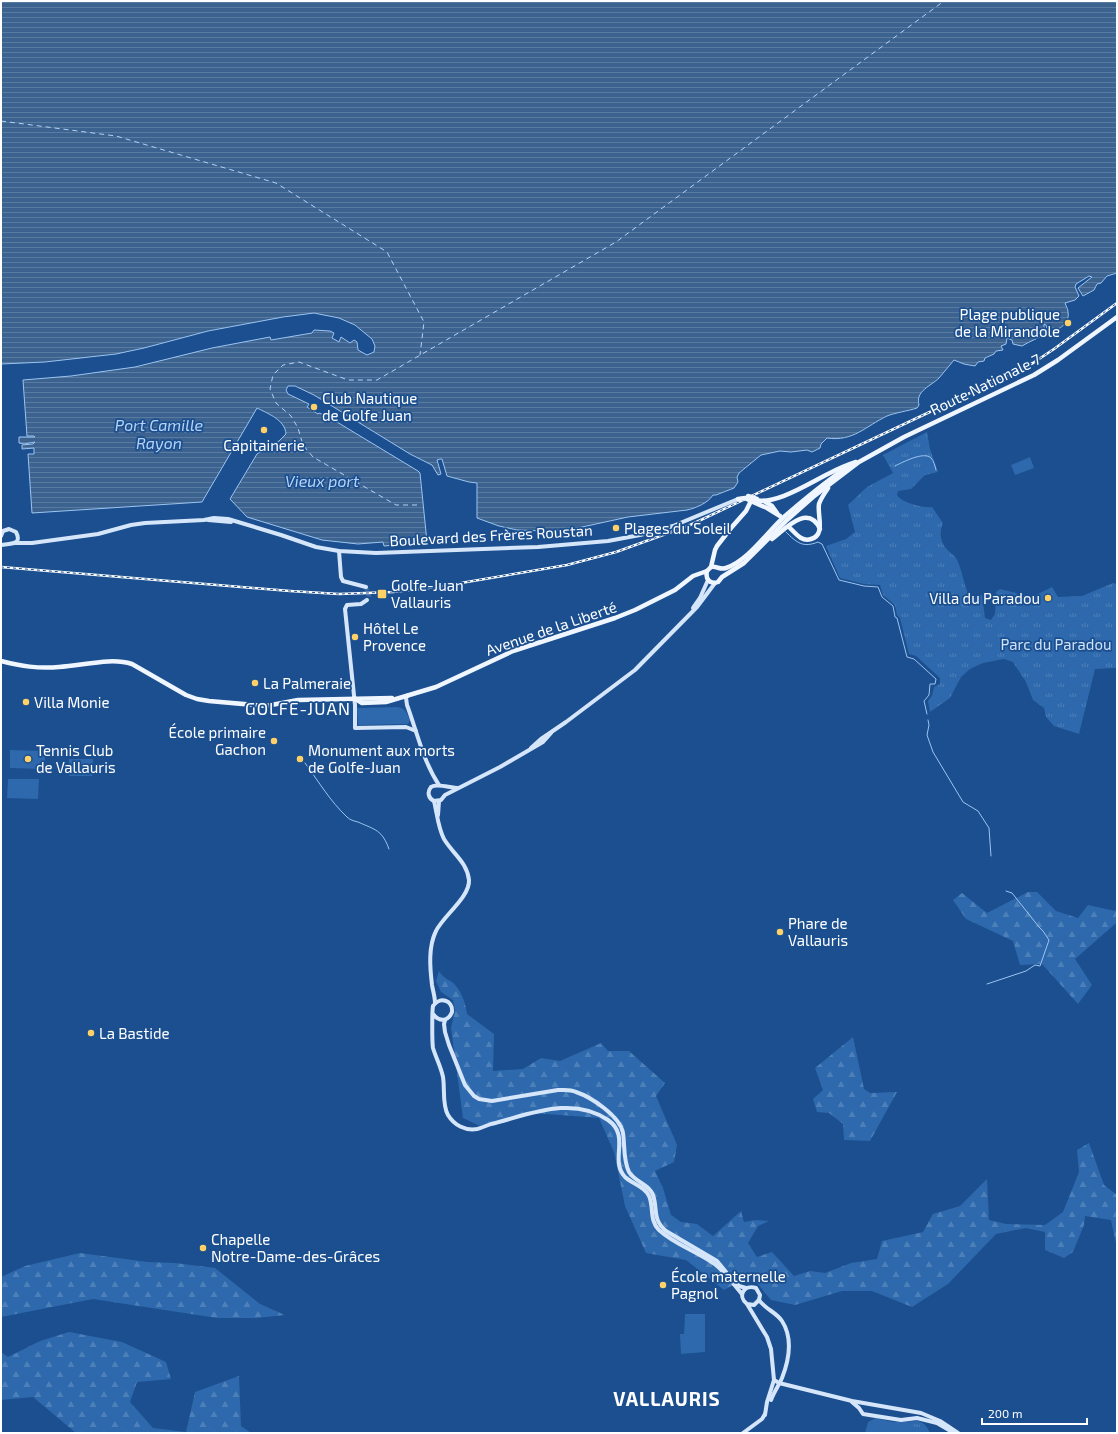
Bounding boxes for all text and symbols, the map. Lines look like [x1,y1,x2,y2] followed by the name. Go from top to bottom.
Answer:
[955,305,1060,340] place label: Plage publique de la Mirandole
[1063,318,1073,328] marker: Plage publique de la Mirandole
[927,349,1043,419] street label: Route Nationale 7
[322,389,417,424] place label: Club Nautique de Golfe Juan
[309,402,319,412] marker: Club Nautique de Golfe Juan
[115,415,204,453] water label: Port Camille Rayon
[259,425,269,435] marker: Capitainerie
[223,436,305,454] place label: Capitainerie
[285,471,360,490] water label: Vieux port
[624,519,732,537] place label: Plages du Soleil
[389,521,593,549] street label: Boulevard des Frères Roustan
[611,523,621,533] marker: Plages du Soleil
[391,576,464,611] place label: Golfe-Juan Vallauris
[376,588,388,600] marker: Golfe-Juan Vallauris
[929,589,1040,607] place label: Villa du Paradou
[1043,593,1053,603] marker: Villa du Paradou
[483,597,619,659] street label: Avenue de la Liberté
[363,619,426,654] place label: Hôtel Le Provence
[350,632,360,642] marker: Hôtel Le Provence
[1001,635,1111,653] park label: Parc du Paradou
[263,674,351,692] place label: La Palmeraie
[250,678,260,688] marker: La Palmeraie
[34,693,110,711] place label: Villa Monie
[21,697,31,707] marker: Villa Monie
[245,698,351,718] district label: GOLFE-JUAN
[169,723,266,758] place label: École primaire Gachon
[269,736,279,746] marker: École primaire Gachon
[36,741,116,776] place label: Tennis Club de Vallauris
[308,741,455,776] place label: Monument aux morts de Golfe-Juan
[23,754,33,764] marker: Tennis Club de Vallauris
[295,754,305,764] marker: Monument aux morts de Golfe-Juan
[788,914,848,949] place label: Phare de Vallauris
[775,927,785,937] marker: Phare de Vallauris
[99,1024,170,1042] place label: La Bastide
[86,1028,96,1038] marker: La Bastide
[211,1230,380,1265] place label: Chapelle Notre-Dame-des-Grâces
[198,1243,208,1253] marker: Chapelle Notre-Dame-des-Grâces
[671,1267,786,1302] place label: École maternelle Pagnol
[658,1280,668,1290] marker: École maternelle Pagnol
[613,1387,721,1410] district label: VALLAURIS
[982,1400,1087,1426] scale bar
[988,1406,1022,1420] text: 200 m

